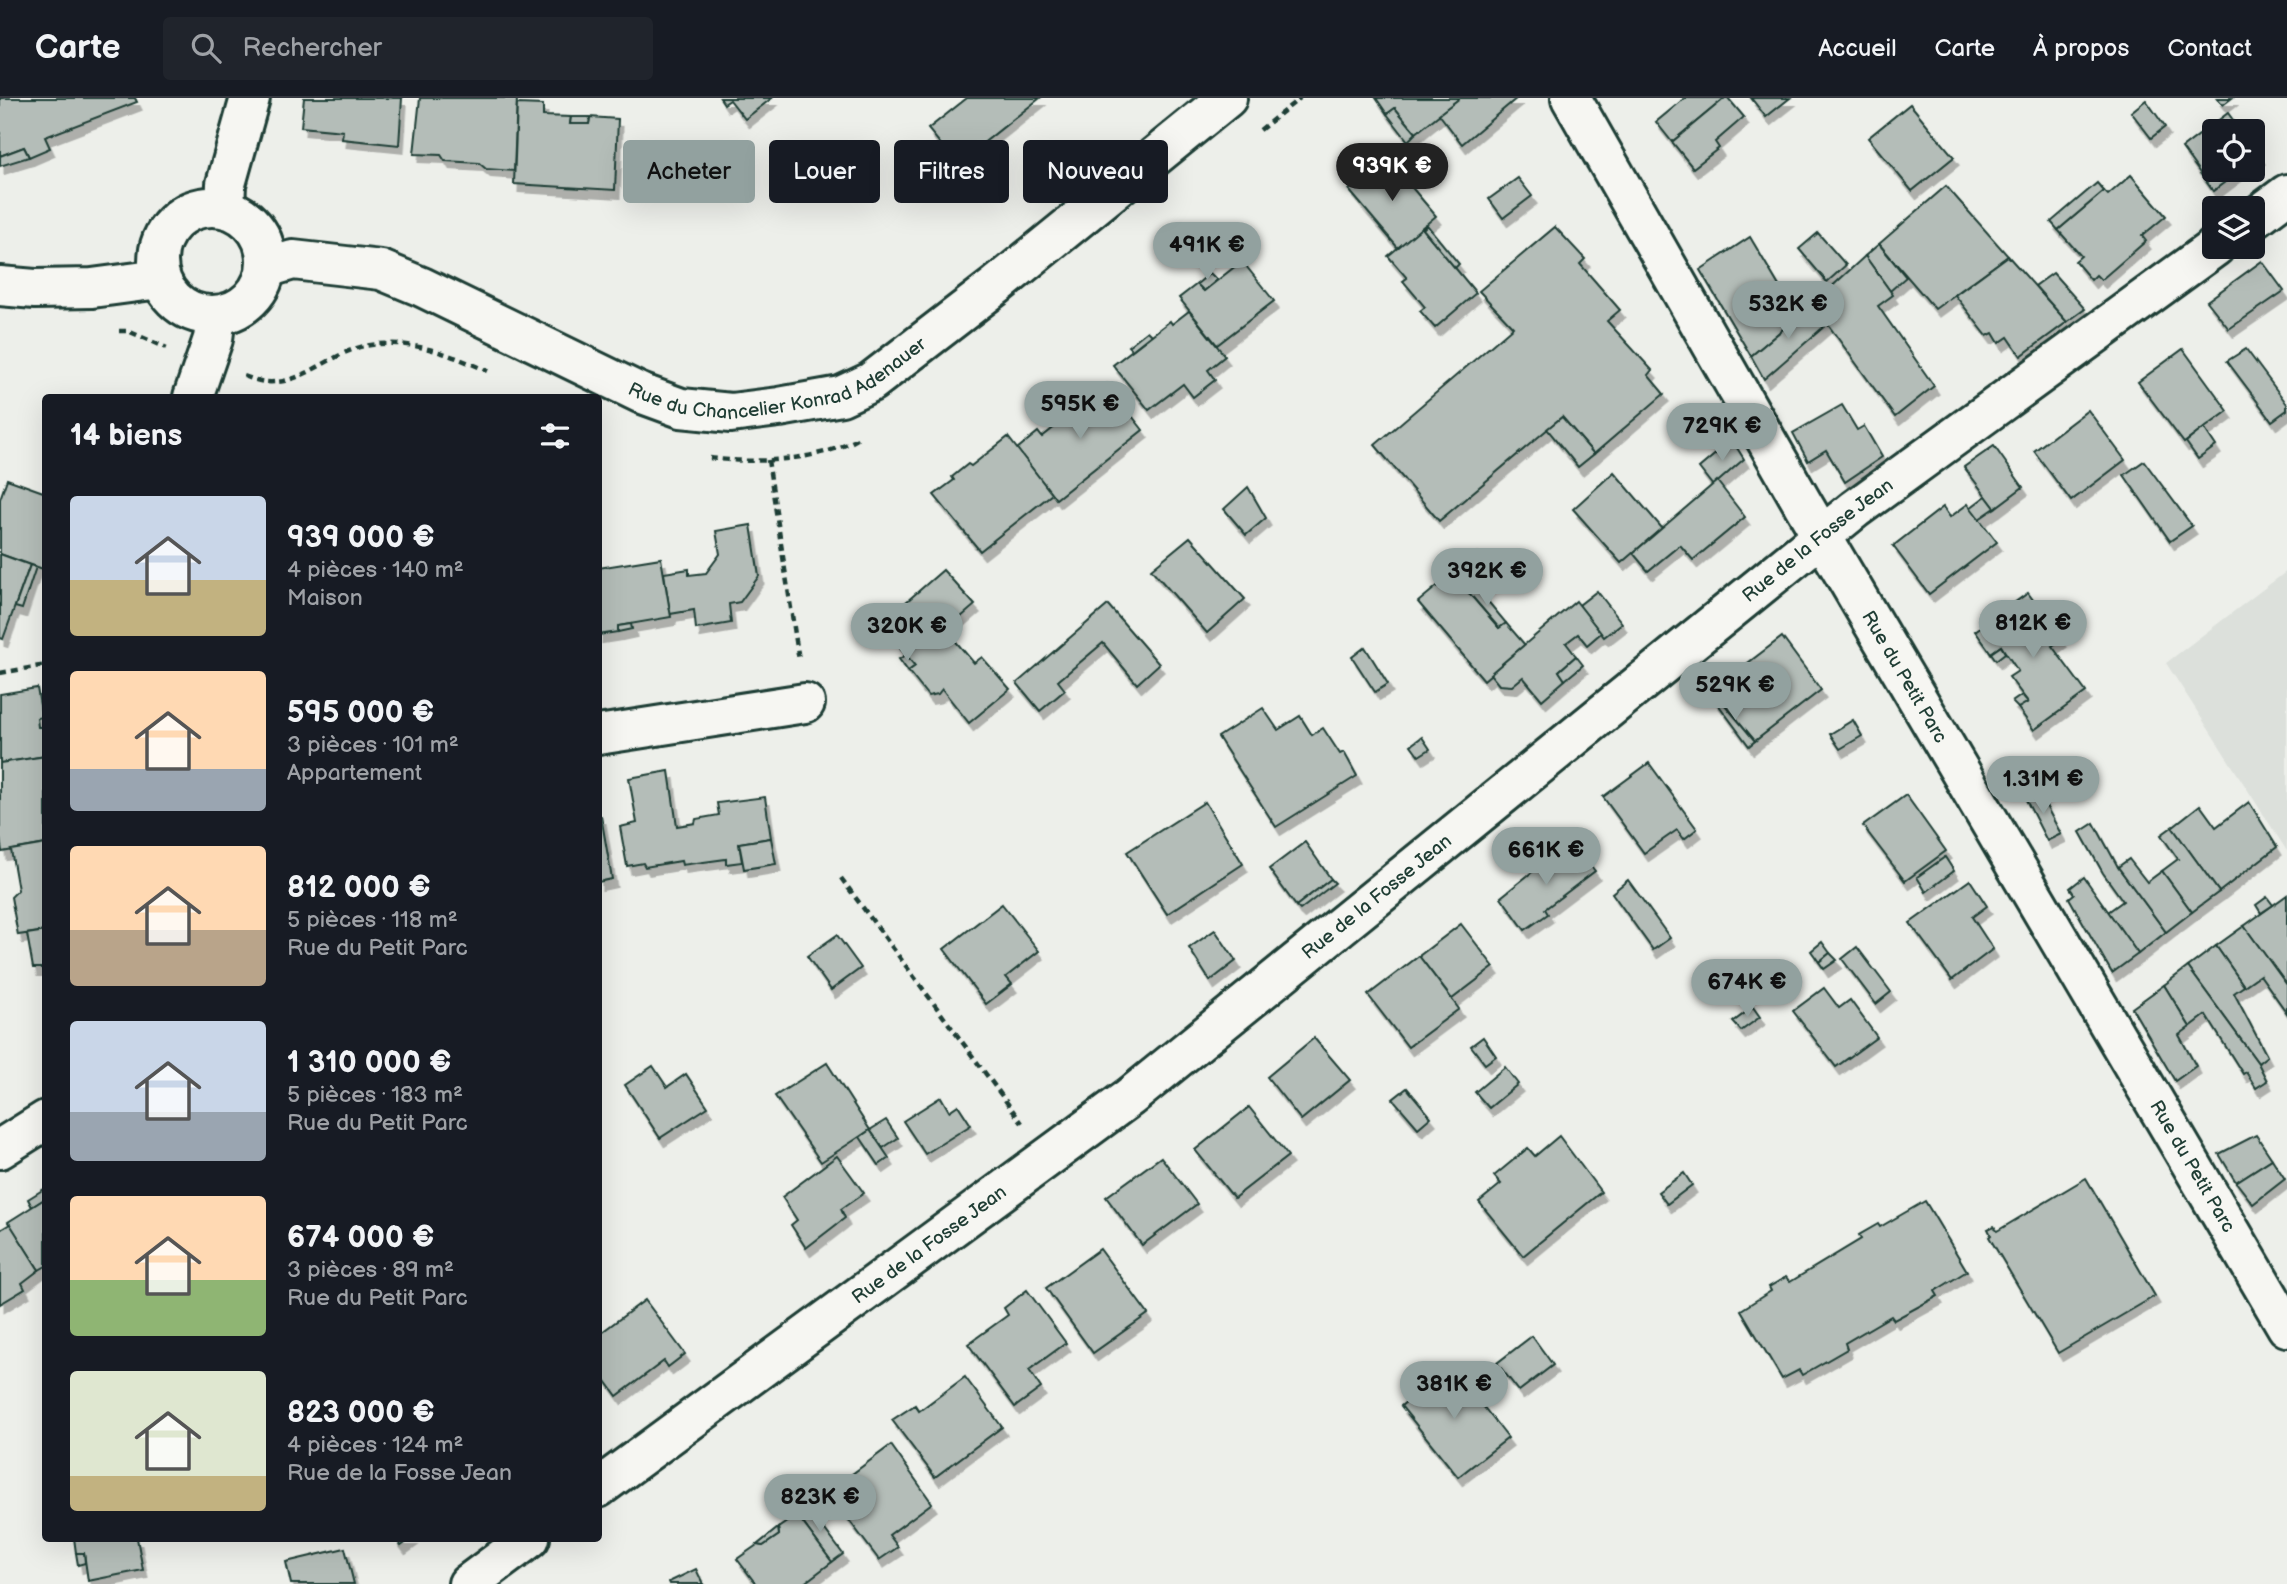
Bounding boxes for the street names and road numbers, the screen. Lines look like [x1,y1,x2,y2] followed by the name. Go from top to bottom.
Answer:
[624,332,932,425] street label: Rue du Chancelier Konrad Adenauer
[1738,474,1898,607] street label: Rue de la Fosse Jean
[1857,607,1952,747] street label: Rue du Petit Parc
[1297,829,1456,964] street label: Rue de la Fosse Jean
[2145,1096,2240,1237] street label: Rue du Petit Parc
[847,1180,1011,1309] street label: Rue de la Fosse Jean

